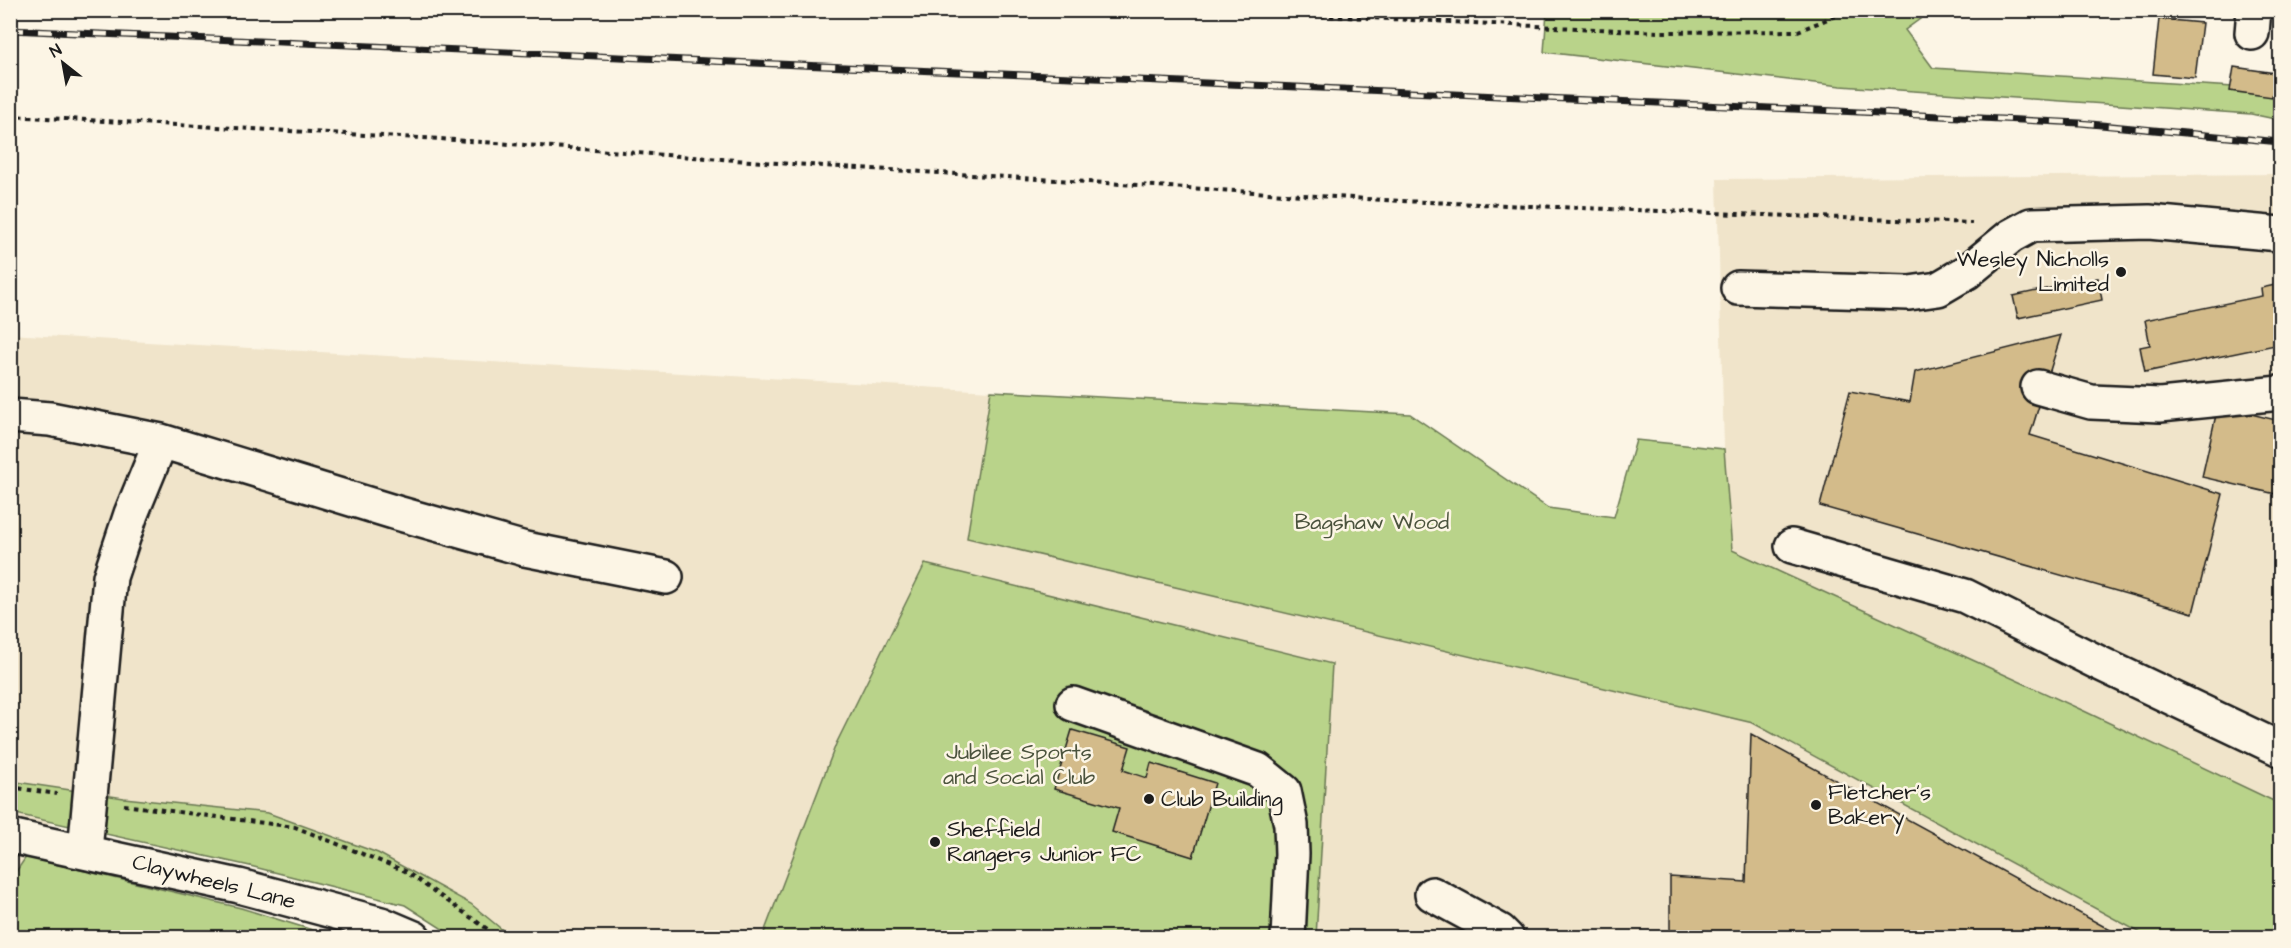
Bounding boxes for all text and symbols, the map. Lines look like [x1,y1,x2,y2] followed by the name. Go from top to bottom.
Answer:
[33,33,93,93] north arrow
[46,39,66,63] text: N
[1957,244,2109,300] place label: Wesley Nicholls Limited
[2114,265,2128,279] marker: Wesley Nicholls Limited
[1295,507,1449,539] park label: Bagshaw Wood
[943,737,1095,793] park label: Jubilee Sports and Social Club
[1828,777,1931,834] place label: Fletcher's Bakery
[1161,784,1283,816] place label: Club Building
[1142,792,1156,806] marker: Club Building
[1809,798,1823,812] marker: Fletcher's Bakery
[947,814,1142,871] place label: Sheffield Rangers Junior FC
[928,835,942,849] marker: Sheffield Rangers Junior FC
[129,847,299,918] street label: Claywheels Lane

